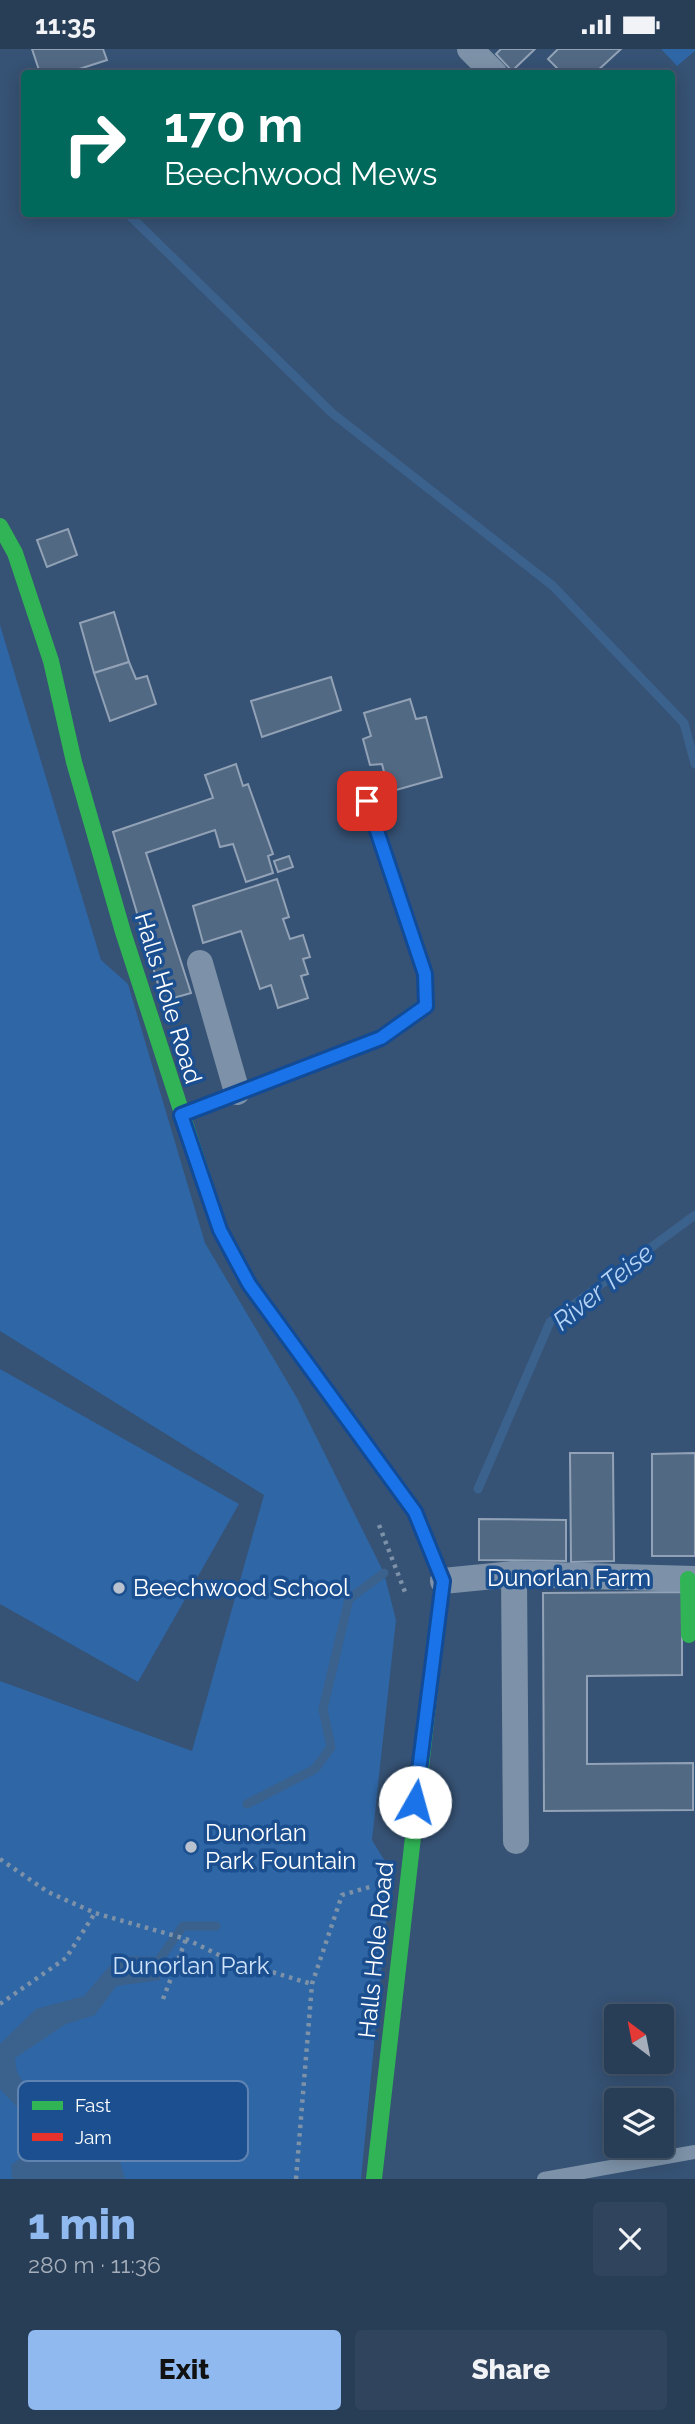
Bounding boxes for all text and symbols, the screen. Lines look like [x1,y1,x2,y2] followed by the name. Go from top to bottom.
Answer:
[35,10,96,40] text: 11:35
[164,96,303,153] text: 170 m
[49,98,140,189] icon: right
[164,155,438,192] text: Beechwood Mews
[337,771,397,831] pin
[348,782,386,820] icon: arrive
[129,909,208,1087] street label: Halls Hole Road
[547,1237,659,1337] water label: River Teise
[487,1563,651,1592] street label: Dunorlan Farm
[133,1573,350,1602] place label: Beechwood School
[111,1580,127,1596] marker: Beechwood School
[378,1765,452,1839] position arrow
[205,1818,356,1875] place label: Dunorlan Park Fountain
[183,1839,199,1855] marker: Dunorlan Park Fountain
[352,1860,399,2040] street label: Halls Hole Road
[113,1951,270,1980] park label: Dunorlan Park
[604,2004,674,2074] north arrow
[604,2004,674,2158] map controls
[18,2081,248,2161] legend
[604,2088,674,2158] button: layers
[75,2094,111,2116] text: Fast
[75,2126,112,2148] text: Jam
[28,2200,136,2249] text: 1 min
[593,2202,667,2276] button: close
[28,2251,161,2278] text: 280 m · 11:36
[28,2330,341,2410] button: Exit
[355,2330,667,2410] button: Share

